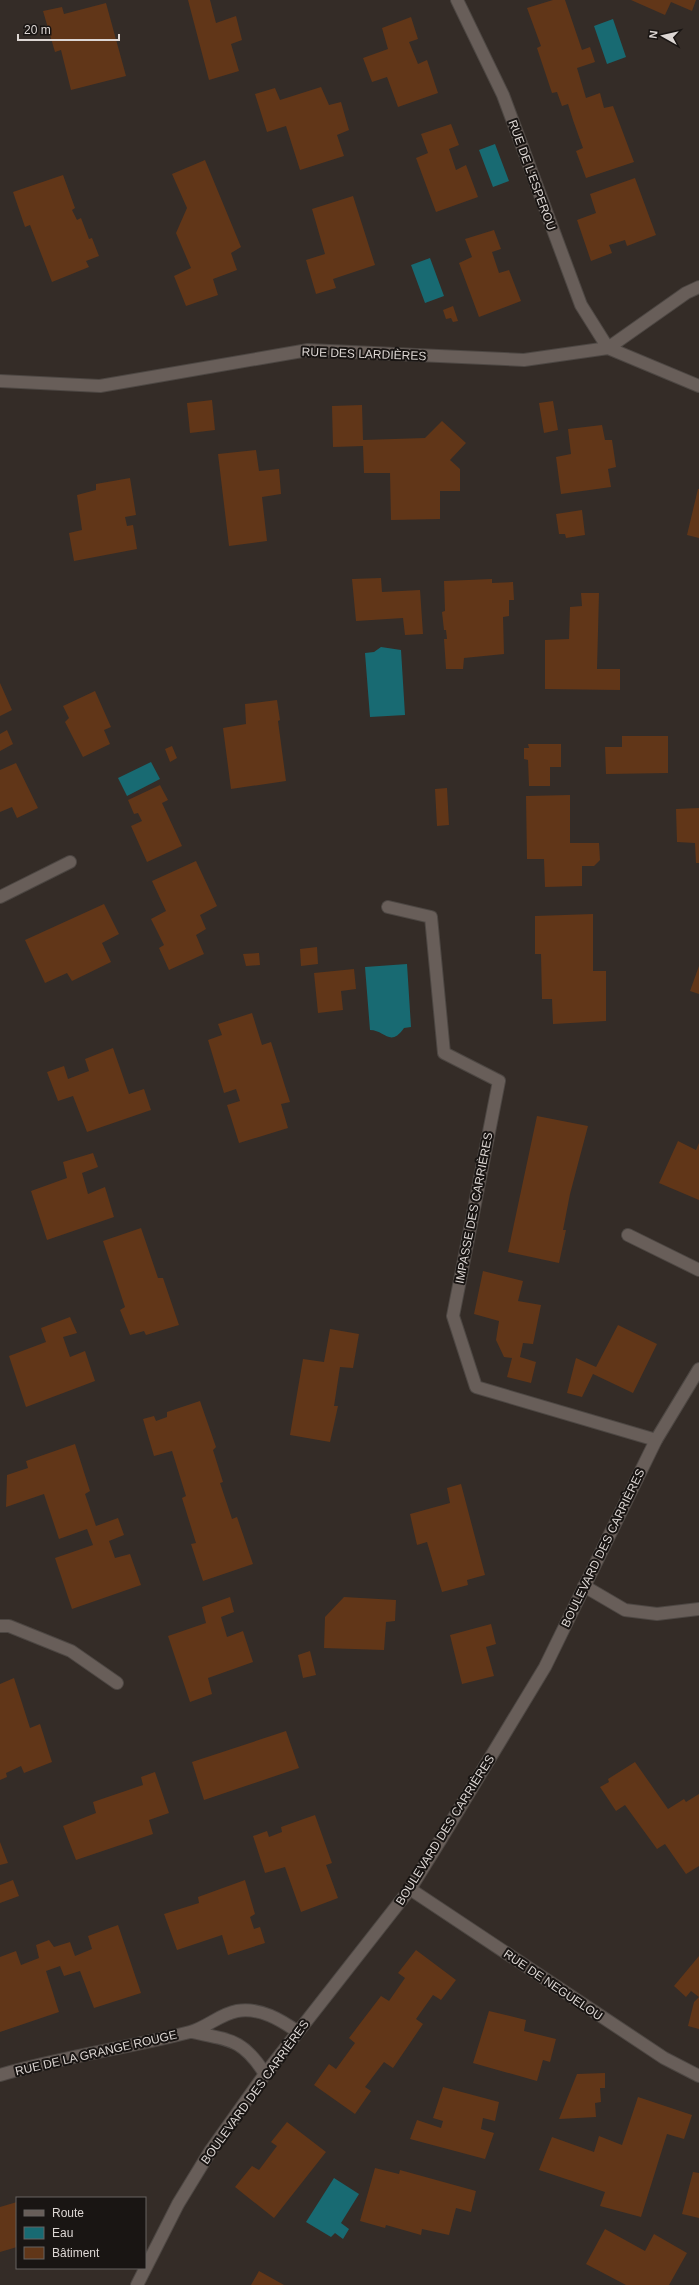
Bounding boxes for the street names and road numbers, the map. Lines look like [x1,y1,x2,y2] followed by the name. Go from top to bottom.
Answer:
[506,118,558,232] street label: RUE DE L'ESPEROU
[301,344,427,363] street label: RUE DES LARDIÈRES
[451,1131,496,1285] street label: IMPASSE DES CARRIÈRES
[558,1466,648,1629] street label: BOULEVARD DES CARRIÈRES
[392,1752,497,1908] street label: BOULEVARD DES CARRIÈRES
[501,1947,605,2023] street label: RUE DE NEGUELOU
[197,2017,312,2167] street label: BOULEVARD DES CARRIÈRES
[14,2028,178,2078] street label: RUE DE LA GRANGE ROUGE

